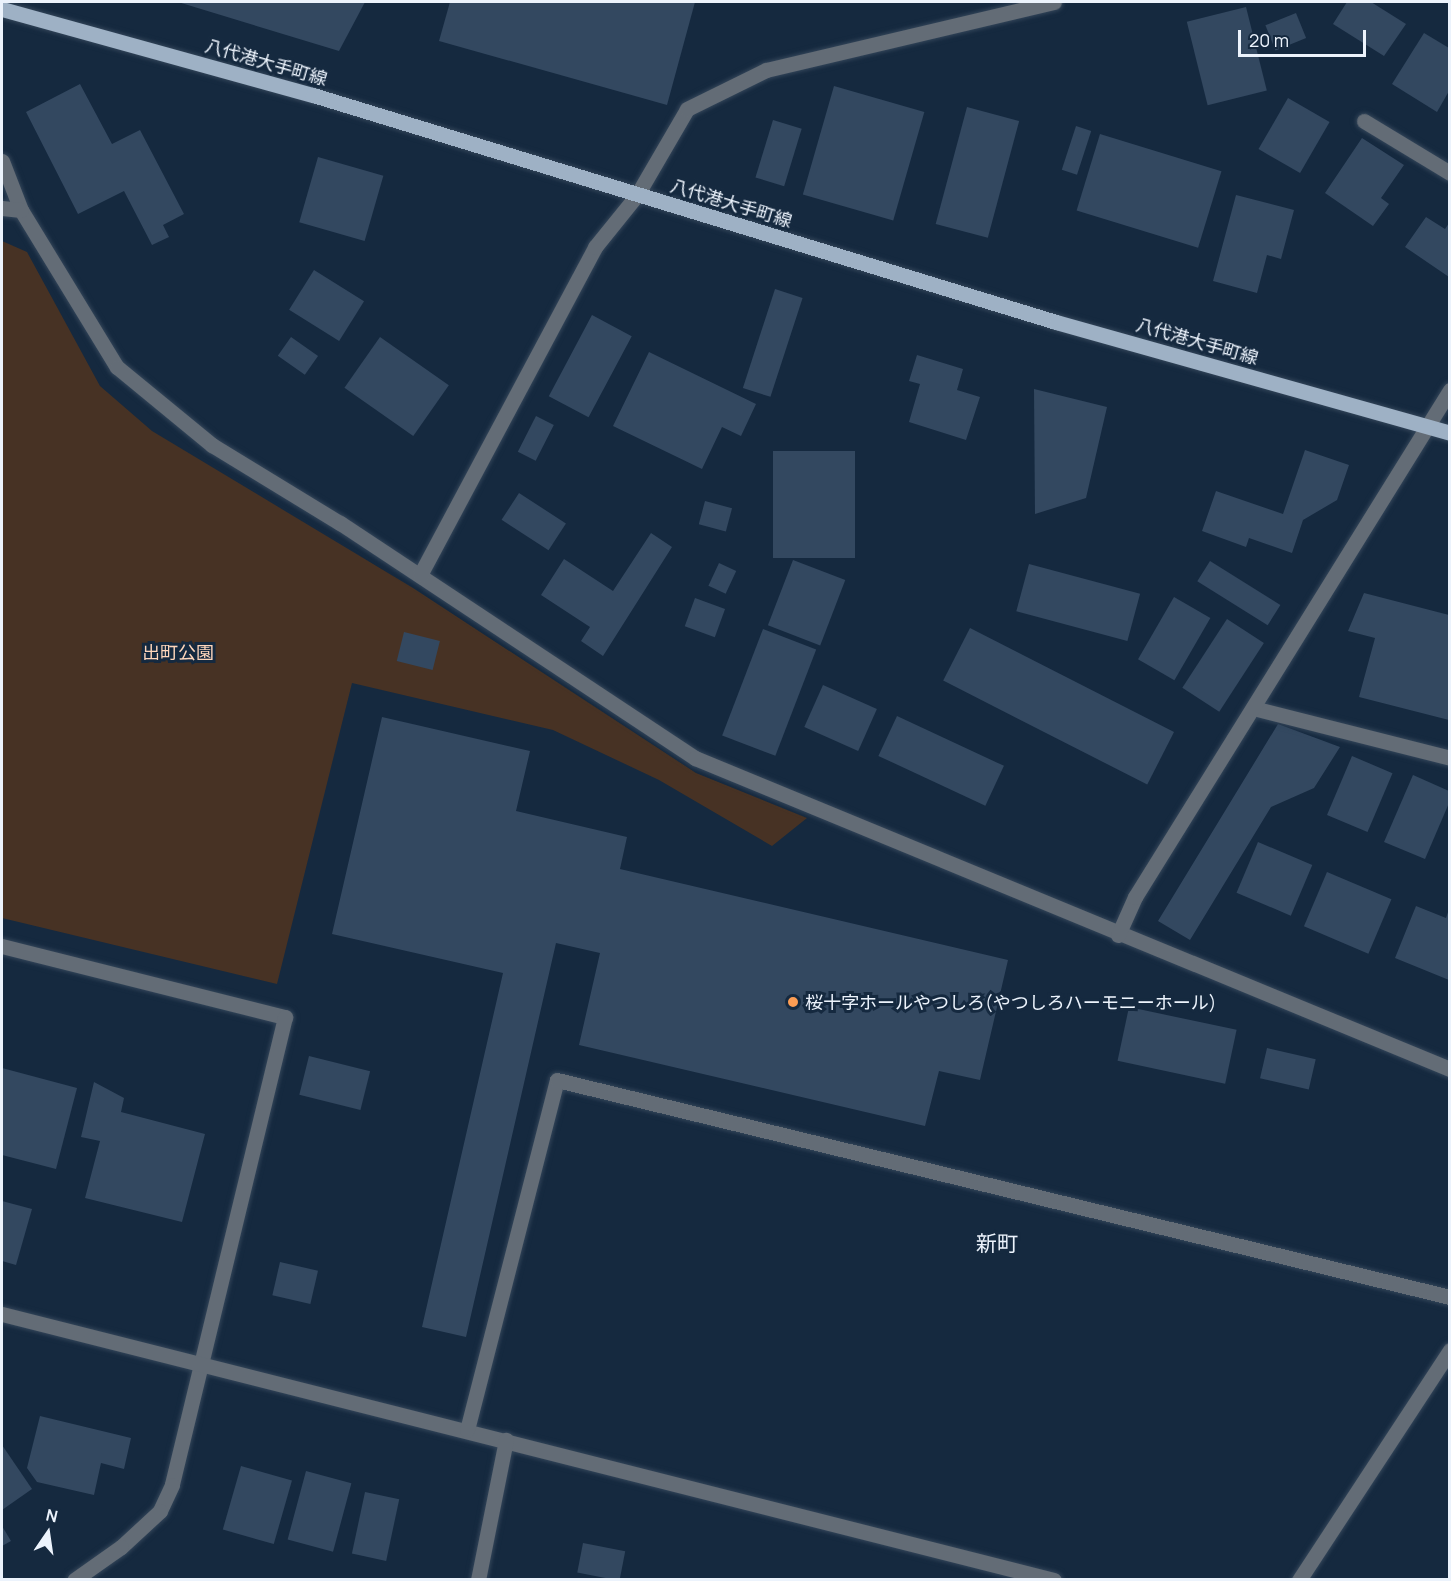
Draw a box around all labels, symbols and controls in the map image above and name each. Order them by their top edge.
scale bar [1241,18,1368,56]
text: 20 m [1249,28,1289,52]
street label: 八代港大手町線 [202,34,330,90]
street label: 八代港大手町線 [668,174,794,232]
street label: 八代港大手町線 [1133,313,1261,369]
park label: 出町公園 [142,641,214,663]
place label: 桜十字ホールやつしろ(やつしろハーモニーホール) [805,991,1216,1013]
marker: 桜十字ホールやつしろ(やつしろハーモニーホール) [786,995,800,1009]
district label: 新町 [976,1230,1018,1256]
north arrow [18,1503,78,1563]
text: N [44,1503,60,1527]

